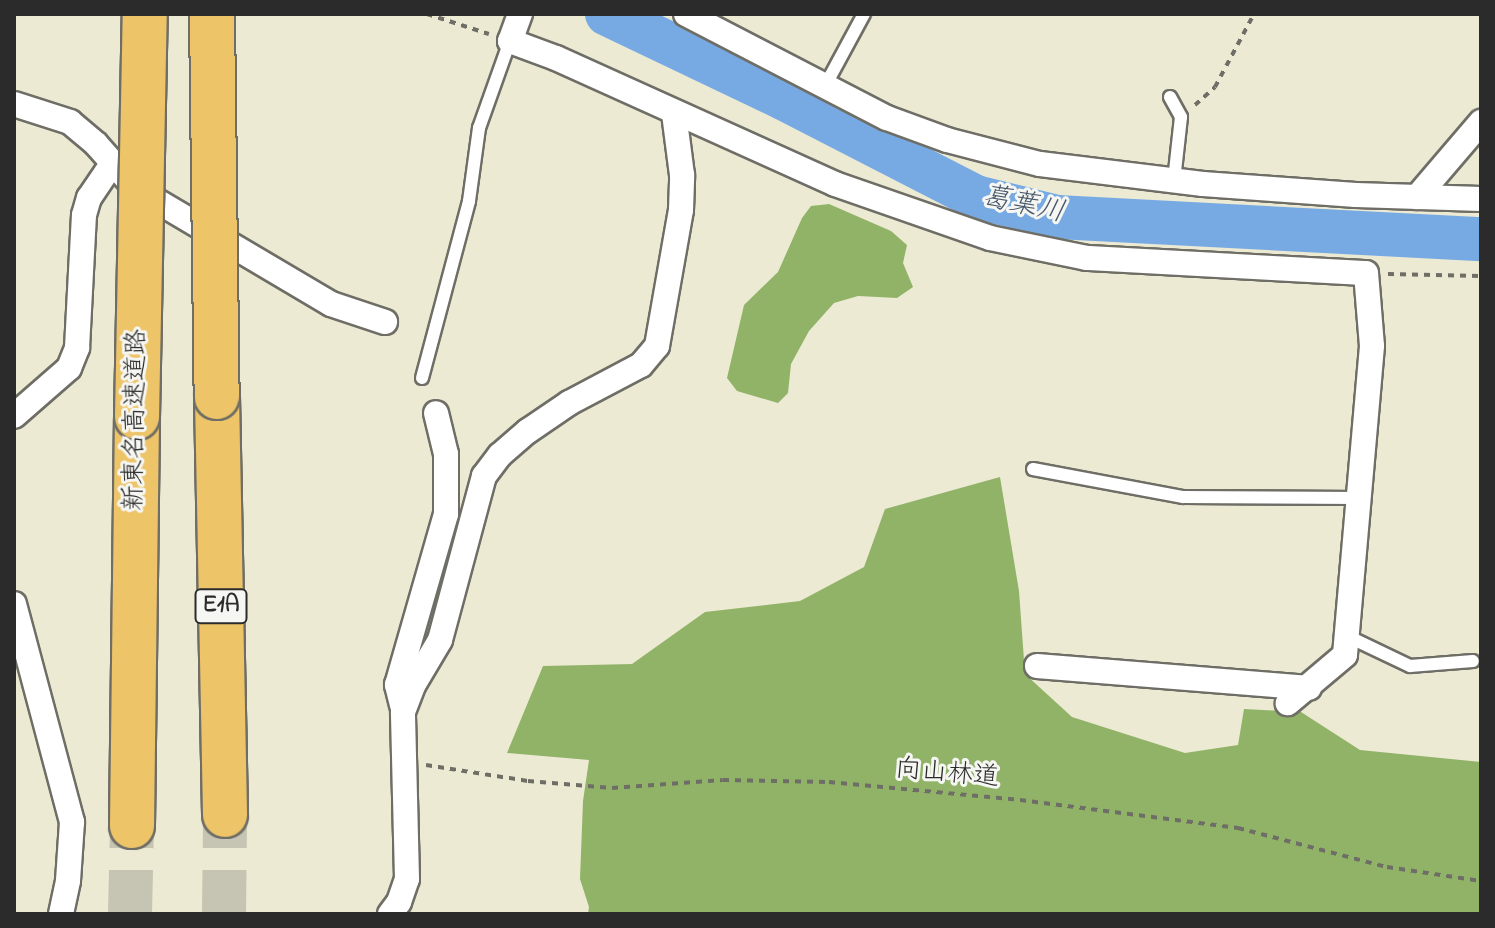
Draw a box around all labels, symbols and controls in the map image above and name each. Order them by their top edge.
water label: 葛葉川 [978,181,1068,231]
street label: 新東名高速道路 [120,329,154,511]
road number: E1A [193,586,249,626]
street label: 向山林道 [894,755,1000,795]

